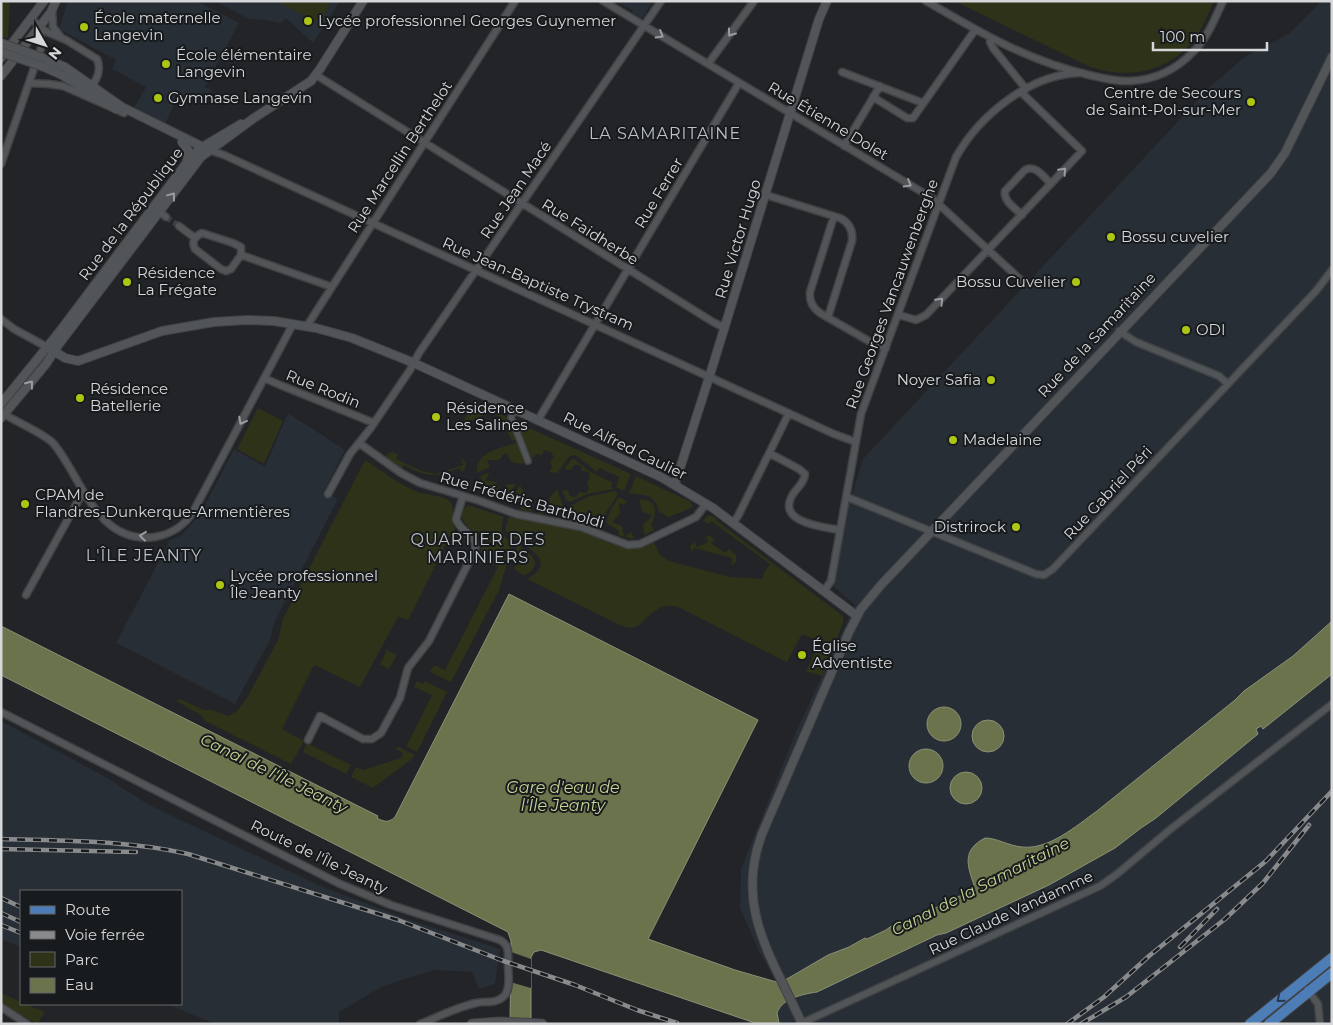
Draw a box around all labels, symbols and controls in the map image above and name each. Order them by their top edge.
place label: École maternelle Langevin [94,8,221,44]
place label: Lycée professionnel Georges Guynemer [318,11,616,30]
marker: Lycée professionnel Georges Guynemer [302,15,314,27]
north arrow [20,20,70,70]
scale bar [1153,20,1267,52]
marker: École maternelle Langevin [78,21,90,33]
one-way arrow [728,27,737,37]
text: 100 m [1160,27,1205,46]
one-way arrow [655,29,664,39]
text: N [45,43,66,63]
place label: École élémentaire Langevin [176,45,312,81]
marker: École élémentaire Langevin [160,58,172,70]
street label: Rue Marcellin Berthelot [343,77,456,237]
street label: Rue Étienne Dolet [765,77,892,164]
place label: Centre de Secours de Saint-Pol-sur-Mer [1086,83,1241,119]
place label: Gymnase Langevin [168,88,312,107]
marker: Gymnase Langevin [152,92,164,104]
marker: Centre de Secours de Saint-Pol-sur-Mer [1245,96,1257,108]
district label: LA SAMARITAINE [589,124,741,143]
street label: Rue Jean Macé [476,137,555,242]
street label: Rue de la République [74,143,187,284]
street label: Rue Ferrer [630,154,687,232]
one-way arrow [1057,167,1066,176]
street label: Rue Georges Vancauwenberghe [841,176,942,411]
street label: Rue Victor Hugo [710,177,765,301]
one-way arrow [902,177,911,187]
one-way arrow [166,193,174,202]
street label: Rue Faidherbe [538,194,642,269]
place label: Bossu cuvelier [1121,227,1229,246]
marker: Bossu cuvelier [1105,231,1117,243]
street label: Rue Jean-Baptiste Trystram [440,233,637,334]
place label: Résidence La Frégate [137,263,217,299]
street label: Rue de la Samaritaine [1034,268,1160,401]
place label: Bossu Cuvelier [956,272,1066,291]
marker: Résidence La Frégate [121,276,133,288]
marker: Bossu Cuvelier [1070,276,1082,288]
one-way arrow [934,298,943,307]
place label: ODI [1196,320,1226,339]
marker: ODI [1180,324,1192,336]
street label: Rue Rodin [283,365,363,412]
place label: Noyer Safia [897,370,981,389]
marker: Noyer Safia [985,374,997,386]
place label: Résidence Batellerie [90,379,168,415]
one-way arrow [25,381,33,390]
marker: Résidence Batellerie [74,392,86,404]
place label: Résidence Les Salines [446,398,528,434]
street label: Rue Alfred Caulier [560,407,690,484]
marker: Résidence Les Salines [430,411,442,423]
one-way arrow [238,415,248,424]
place label: Madelaine [963,430,1042,449]
marker: Madelaine [947,434,959,446]
street label: Rue Gabriel Péri [1059,442,1156,543]
street label: Rue Frédéric Bartholdi [438,467,606,532]
place label: CPAM de Flandres-Dunkerque-Armentières [35,485,290,521]
marker: CPAM de Flandres-Dunkerque-Armentières [19,498,31,510]
place label: Distrirock [934,517,1006,536]
marker: Distrirock [1010,521,1022,533]
district label: QUARTIER DES MARINIERS [411,530,545,567]
one-way arrow [138,531,146,542]
district label: L'ÎLE JEANTY [86,546,202,565]
place label: Lycée professionnel Île Jeanty [229,566,378,602]
marker: Lycée professionnel Île Jeanty [214,579,226,591]
place label: Église Adventiste [812,636,892,672]
marker: Église Adventiste [796,649,808,661]
water label: Canal de l'Île Jeanty [197,730,352,818]
water label: Gare d'eau de l'Île Jeanty [506,778,620,815]
street label: Route de l'Île Jeanty [248,815,392,898]
water label: Canal de la Samaritaine [888,833,1072,940]
street label: Rue Claude Vandamme [926,866,1096,959]
legend [20,890,182,1005]
text: Route [65,900,110,919]
text: Voie ferrée [65,925,145,944]
text: Parc [65,950,99,969]
text: Eau [65,975,94,994]
one-way arrow [1277,994,1286,1002]

